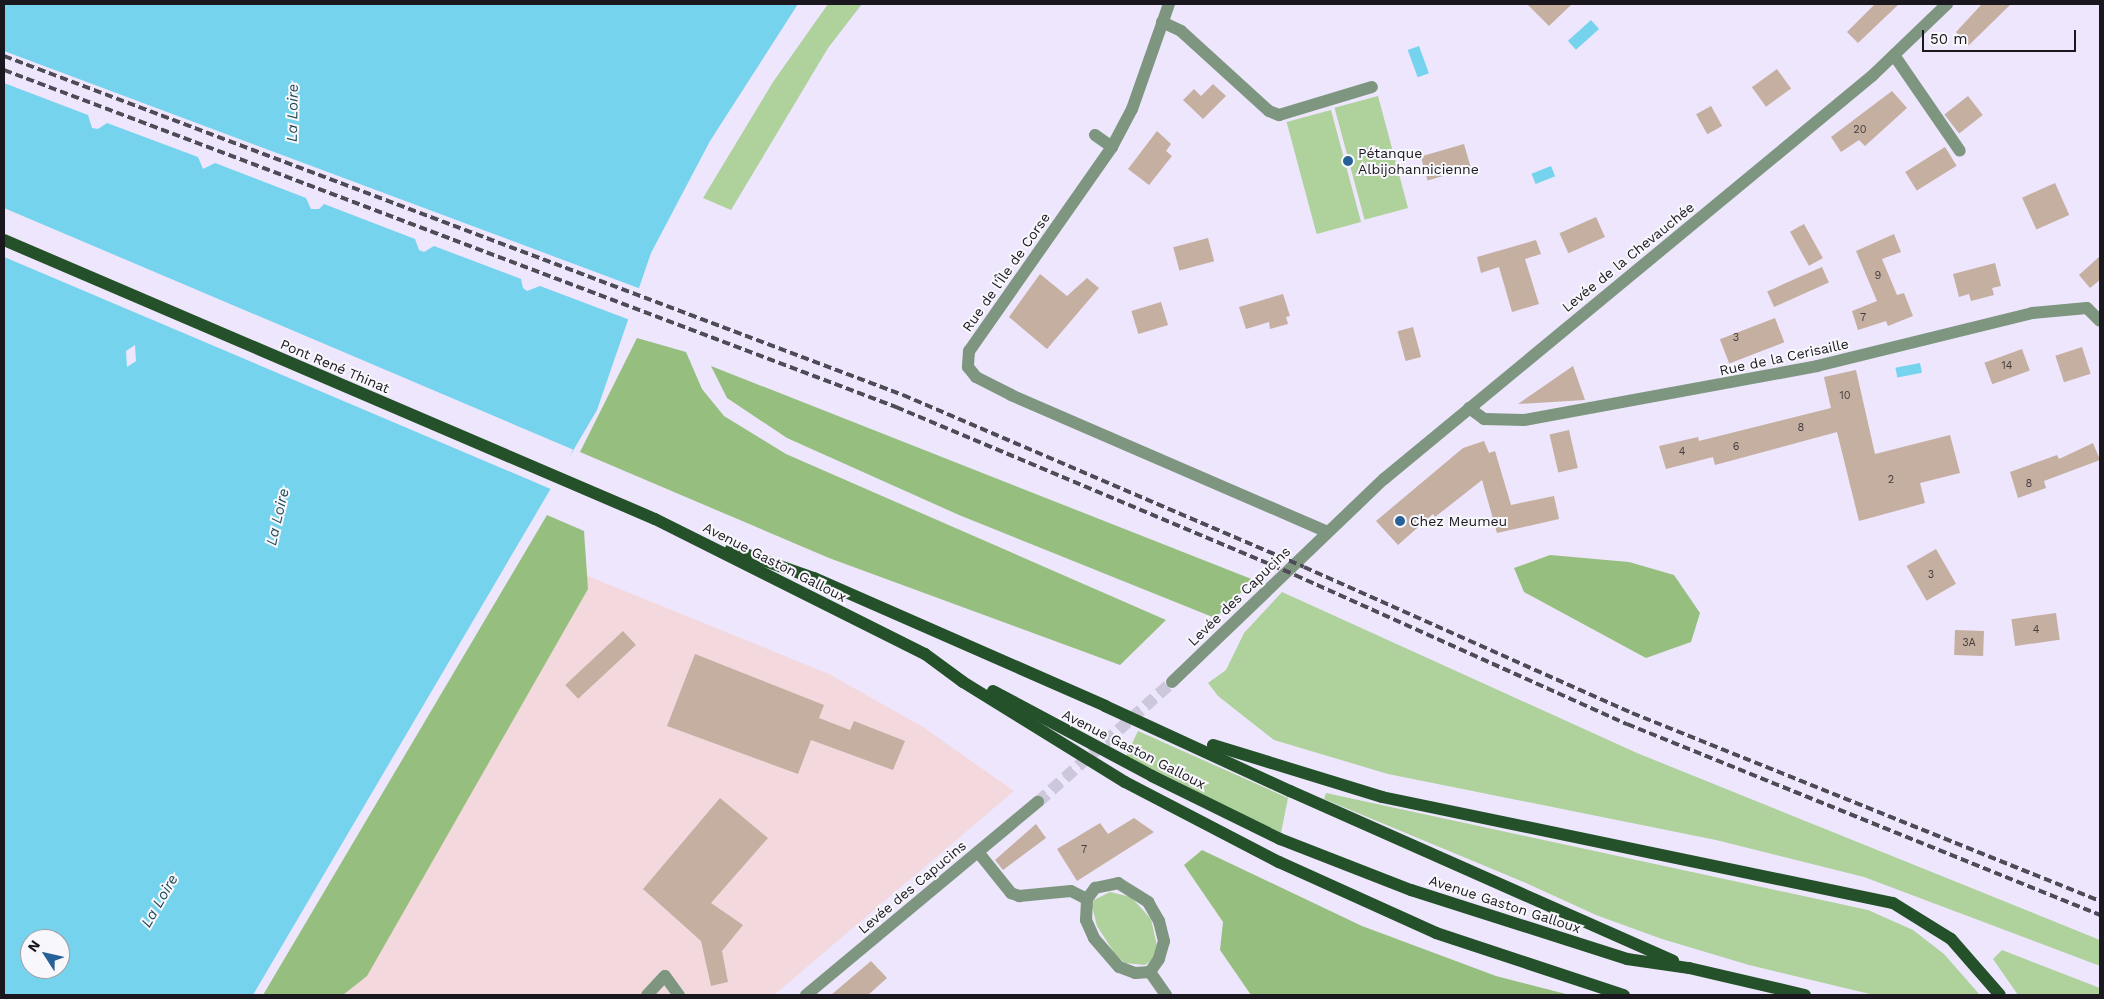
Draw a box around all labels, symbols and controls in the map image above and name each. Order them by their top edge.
scale bar [1924,20,2078,52]
text: 50 m [1930,30,1967,48]
water label: La Loire [283,84,303,142]
house number: 20 [1853,123,1867,137]
place label: Pétanque Albijohannicienne [1358,145,1479,178]
marker: Pétanque Albijohannicienne [1342,155,1354,167]
street label: Levée de la Chevauchée [1558,198,1698,316]
street label: Rue de l'Île de Corse [959,209,1053,335]
house number: 9 [1875,269,1881,283]
house number: 7 [1860,311,1866,325]
house number: 3 [1733,331,1739,345]
street label: Pont René Thinat [278,335,392,397]
street label: Rue de la Cerisaille [1718,335,1850,379]
house number: 14 [2001,359,2013,373]
house number: 10 [1839,389,1851,403]
house number: 8 [1798,421,1804,435]
house number: 6 [1733,440,1739,454]
house number: 4 [1679,445,1685,459]
house number: 2 [1888,473,1894,487]
house number: 8 [2026,477,2032,491]
water label: La Loire [263,487,293,547]
place label: Chez Meumeu [1410,513,1507,529]
marker: Chez Meumeu [1394,515,1406,527]
street label: Avenue Gaston Galloux [701,519,849,605]
street label: Levée des Capucins [1184,543,1294,649]
house number: 3 [1928,568,1934,582]
house number: 4 [2033,623,2039,637]
house number: 3A [1962,636,1976,650]
street label: Avenue Gaston Galloux [1060,706,1208,792]
street label: Levée des Capucins [855,837,969,937]
house number: 7 [1081,843,1087,857]
water label: La Loire [138,871,182,931]
street label: Avenue Gaston Galloux [1427,872,1583,936]
north arrow [20,929,70,979]
text: N [24,937,43,955]

